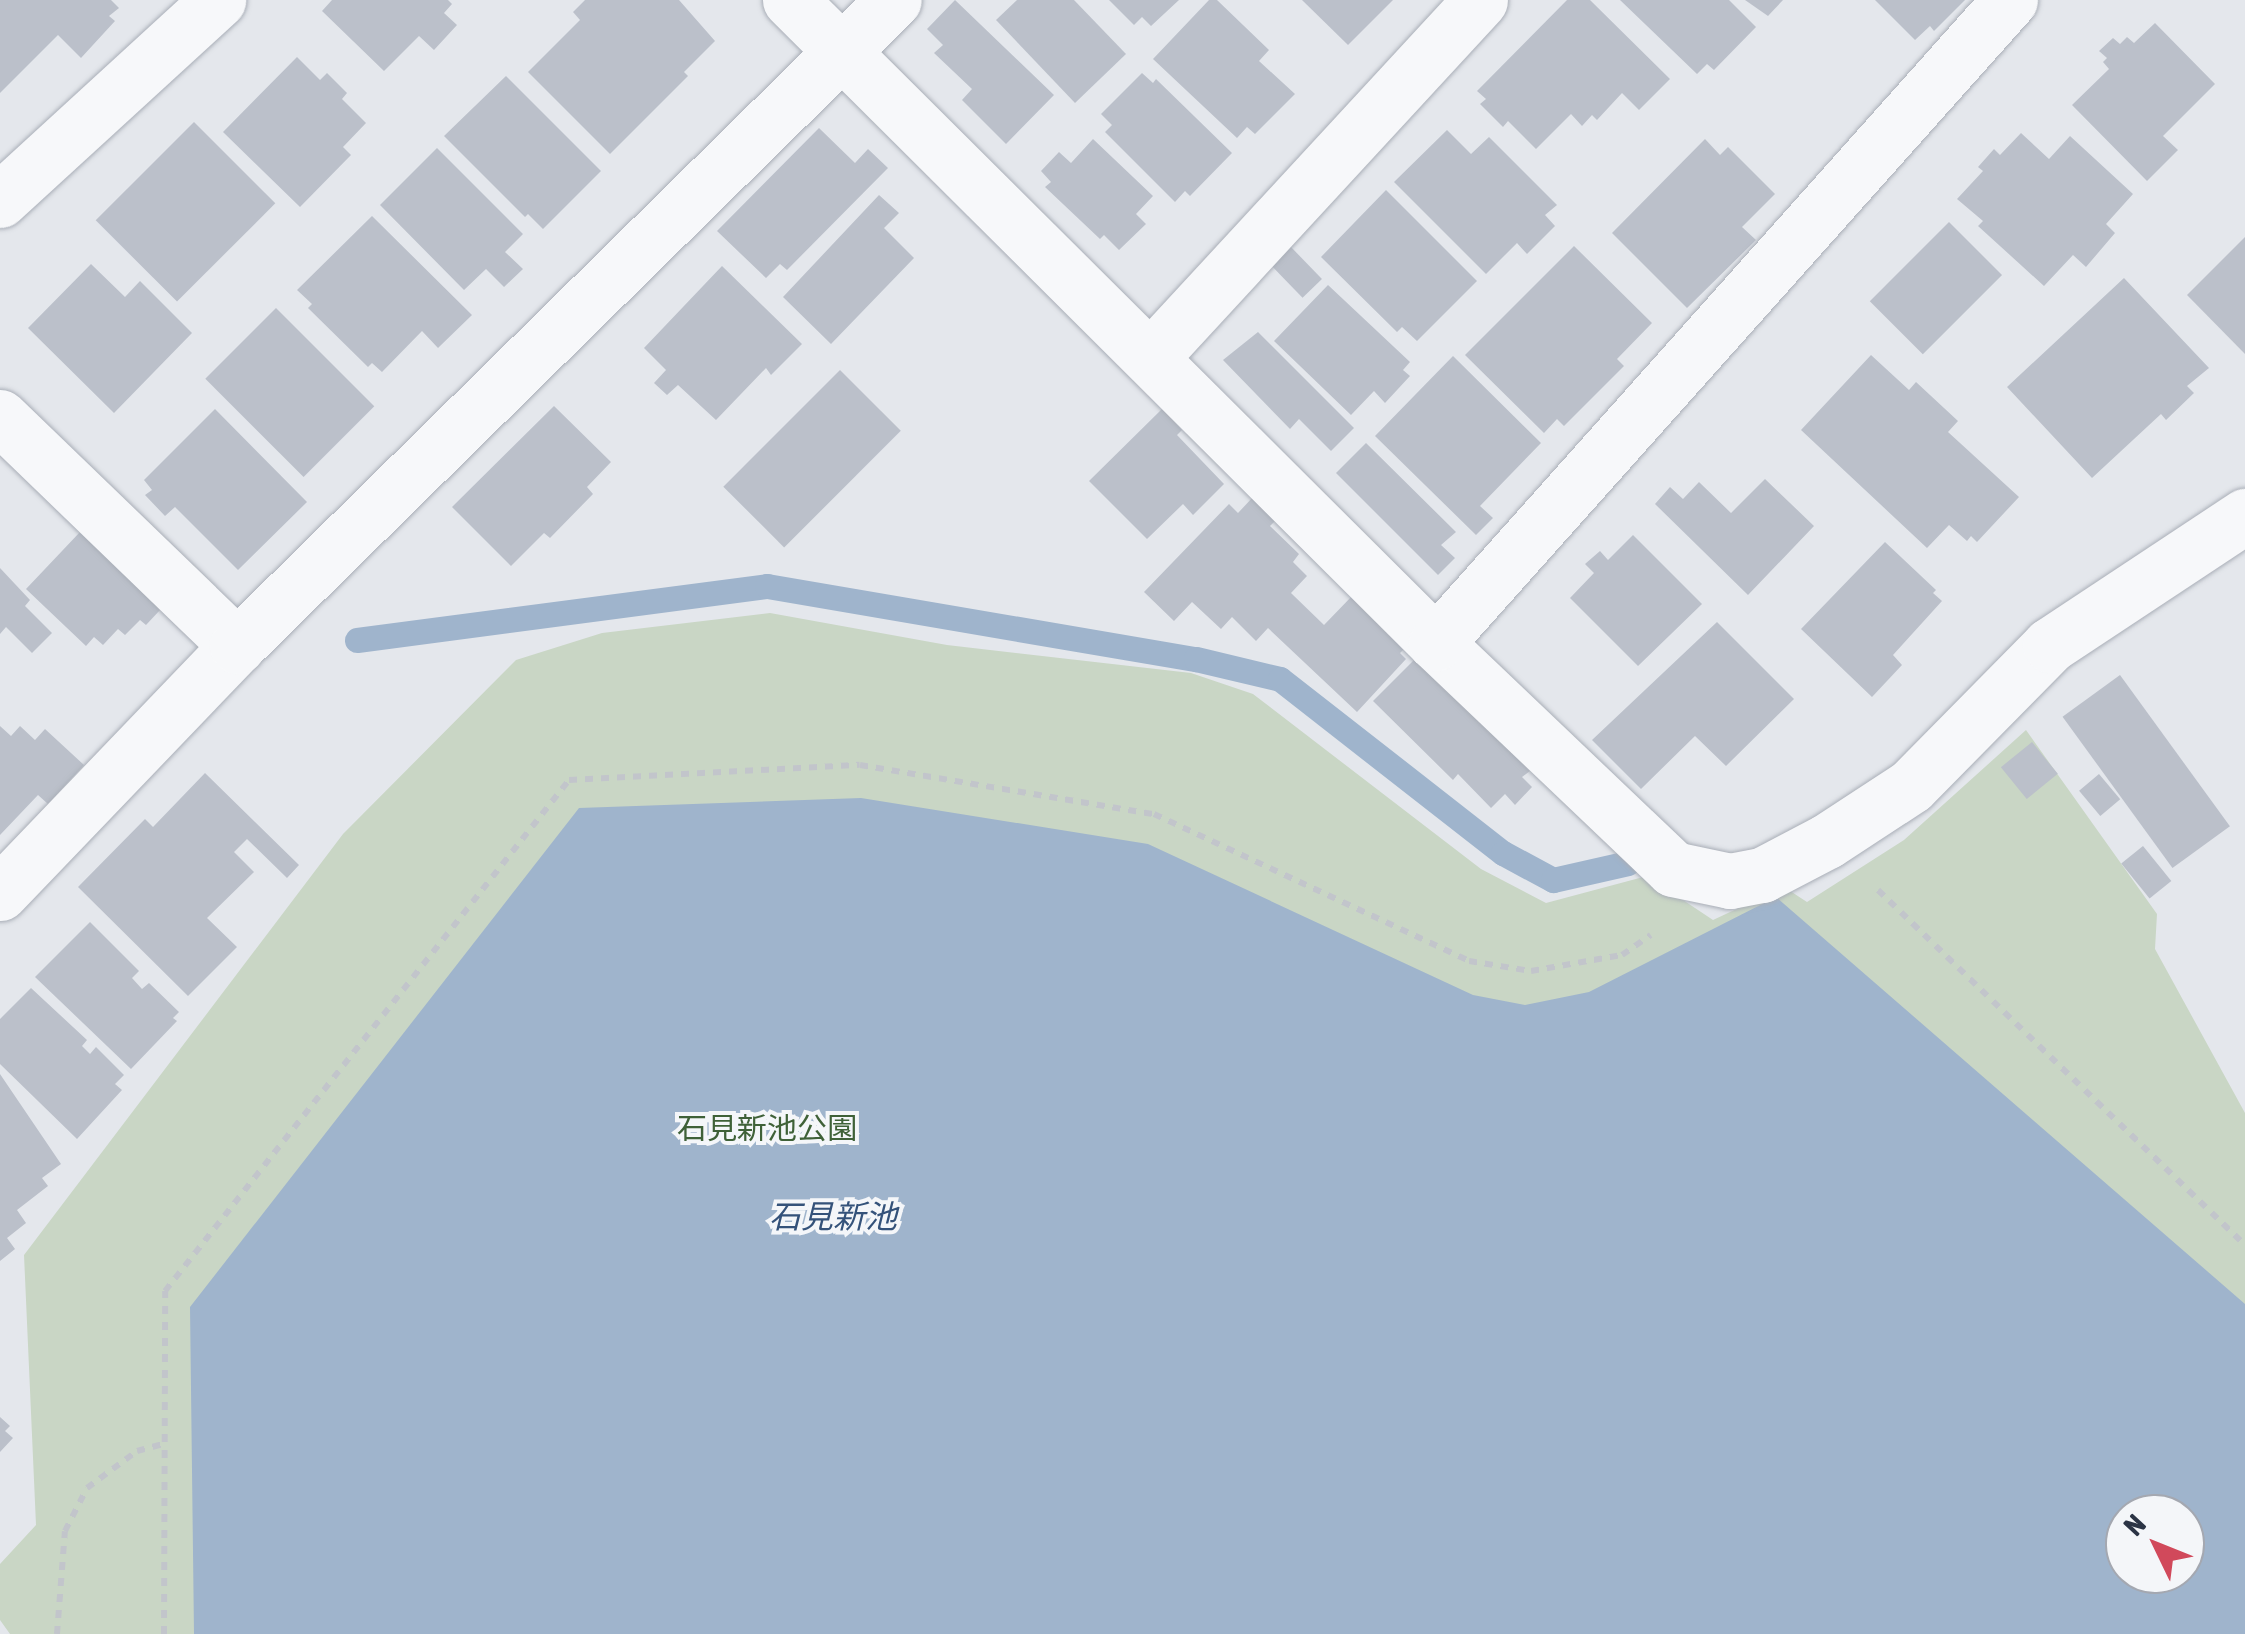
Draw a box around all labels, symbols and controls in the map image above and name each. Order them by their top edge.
park label: 石見新池公園 [677,1110,857,1146]
water label: 石見新池 [769,1198,897,1236]
north arrow [2105,1494,2205,1594]
text: N [2117,1508,2152,1542]

